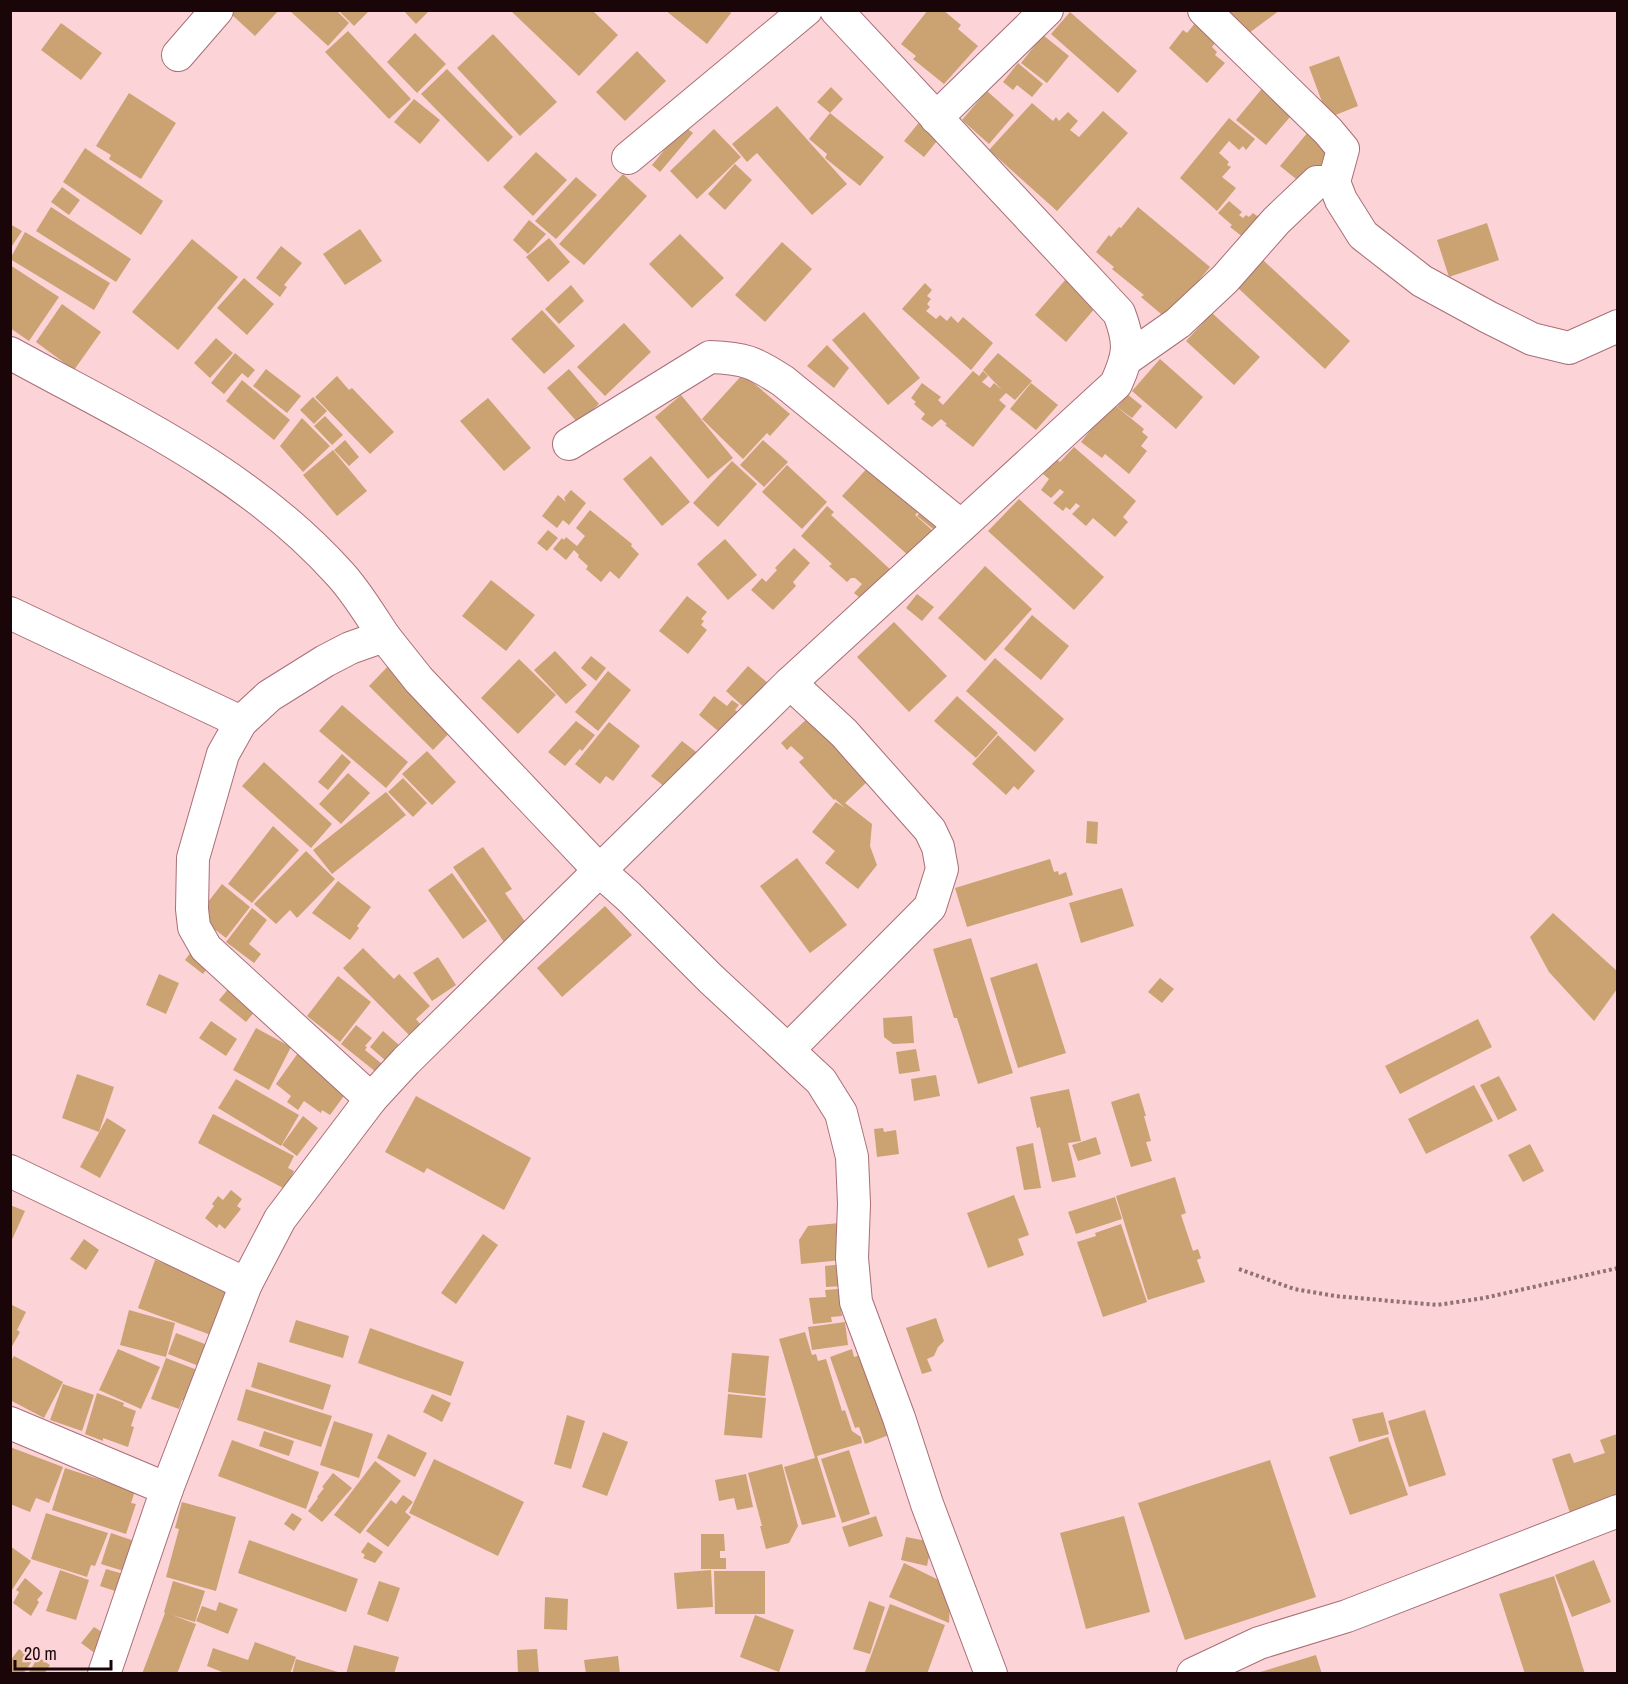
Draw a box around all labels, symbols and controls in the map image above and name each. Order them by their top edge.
scale bar [15,1633,111,1671]
text: 20 m [24,1641,57,1666]

